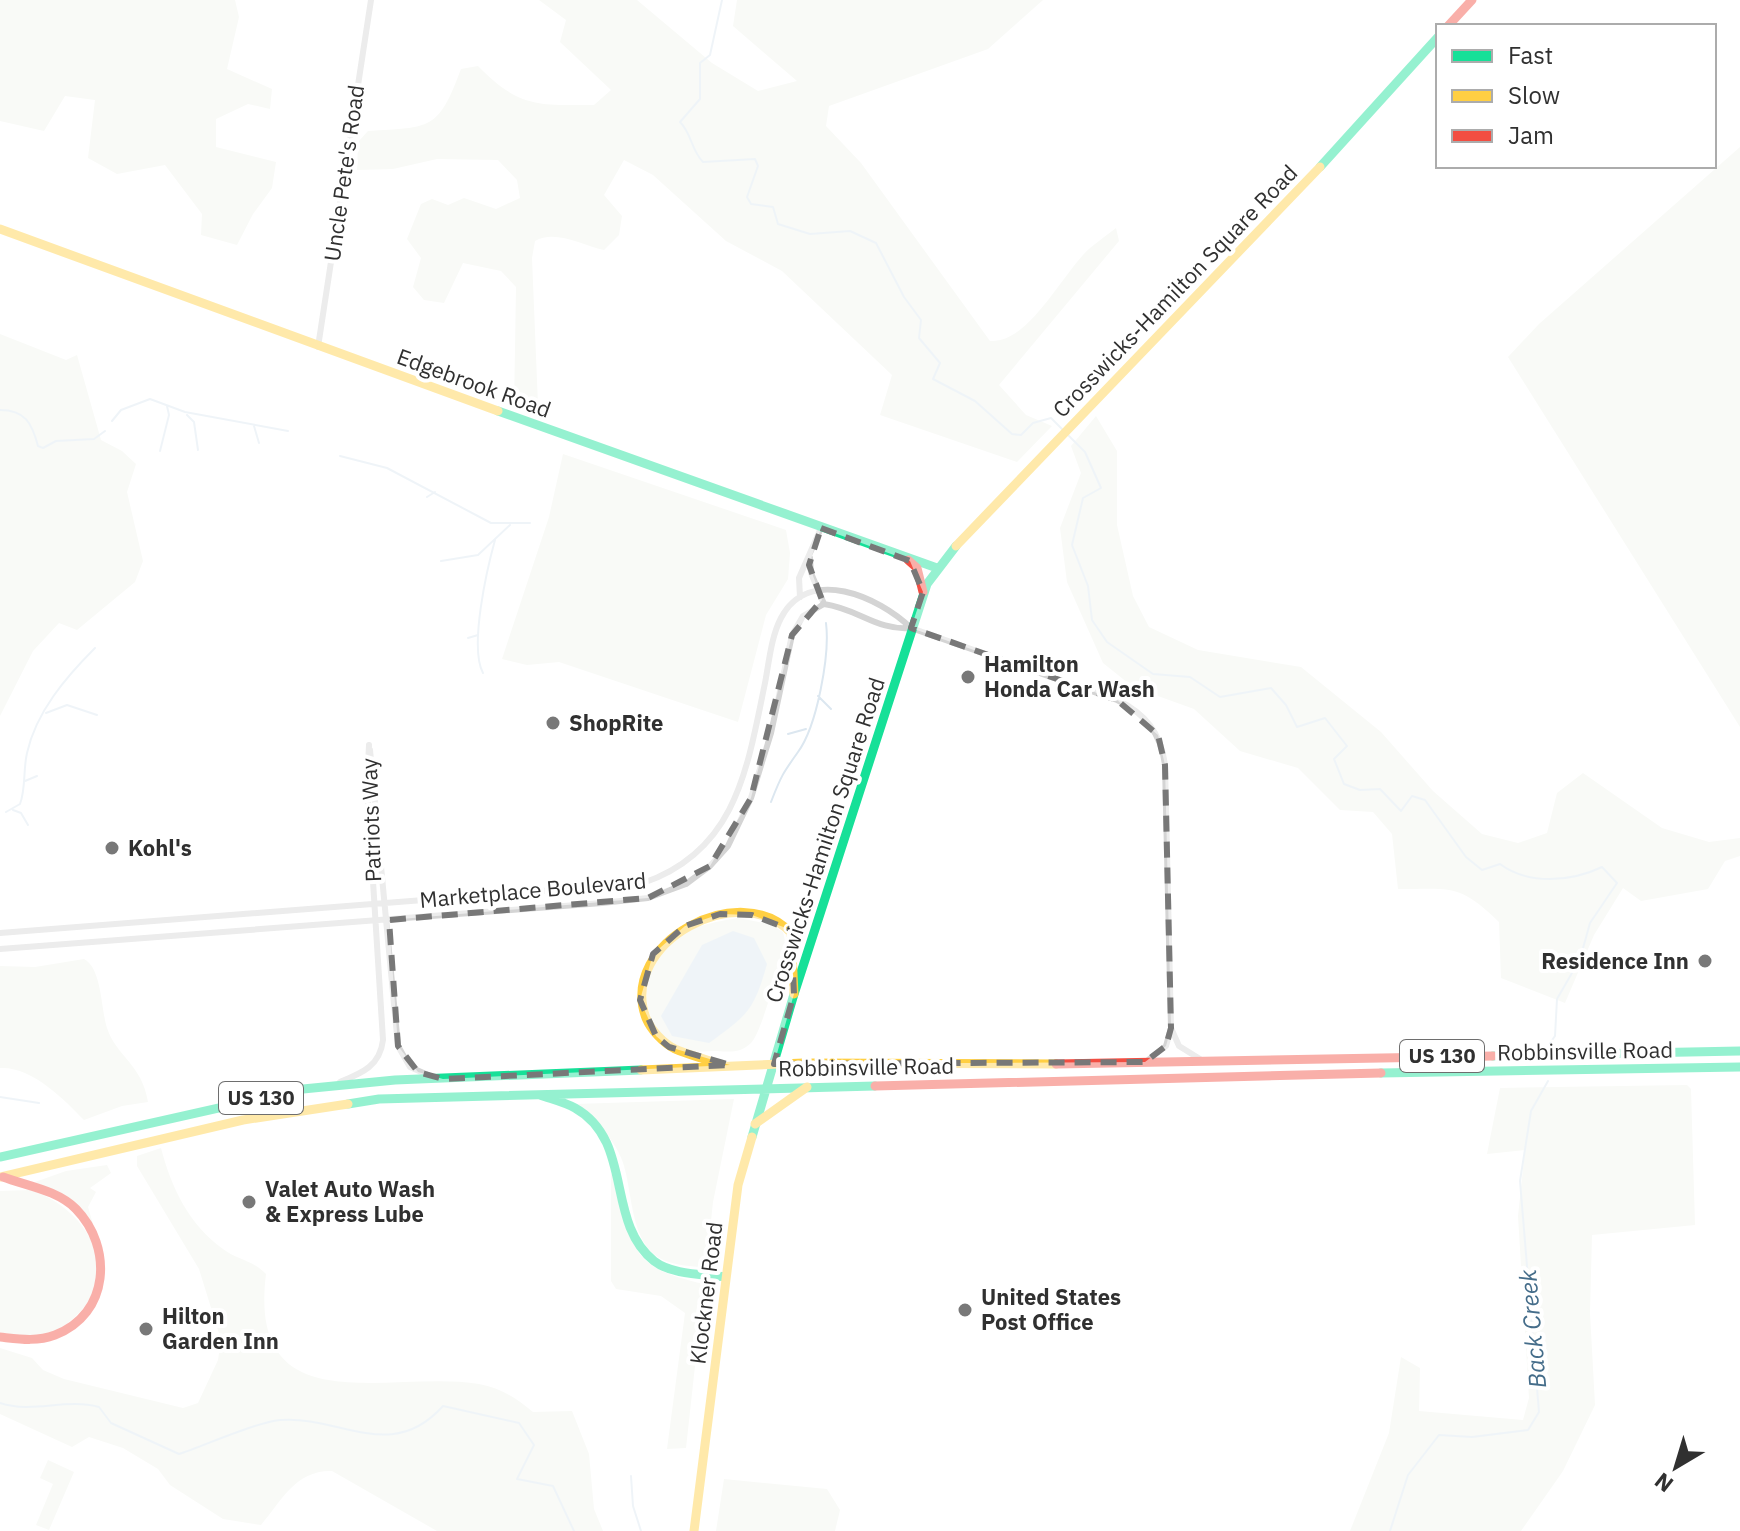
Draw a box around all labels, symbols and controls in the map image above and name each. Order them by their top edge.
legend [1436,24,1716,168]
text: Fast [1508,39,1553,71]
text: Slow [1508,79,1560,111]
street label: Uncle Pete's Road [317,83,370,263]
text: Jam [1508,119,1554,151]
street label: Crosswicks-Hamilton Square Road [1046,158,1303,423]
street label: Edgebrook Road [393,341,555,424]
place label: Hamilton Honda Car Wash [984,649,1155,703]
marker: Hamilton Honda Car Wash [959,668,977,686]
street label: Crosswicks-Hamilton Square Road [758,674,891,1006]
place label: ShopRite [569,708,663,737]
marker: ShopRite [544,714,562,732]
street label: Patriots Way [354,757,387,883]
place label: Kohl's [128,833,192,862]
marker: Kohl's [103,839,121,857]
street label: Marketplace Boulevard [418,865,648,914]
place label: Residence Inn [1541,946,1689,975]
marker: Residence Inn [1696,952,1714,970]
street label: Robbinsville Road [1497,1034,1673,1067]
road number: US 130 [1400,1040,1484,1072]
street label: Robbinsville Road [778,1050,954,1083]
road number: US 130 [219,1082,303,1114]
place label: Valet Auto Wash & Express Lube [265,1174,435,1228]
marker: Valet Auto Wash & Express Lube [240,1193,258,1211]
street label: Klockner Road [682,1220,729,1366]
water label: Back Creek [1511,1268,1553,1390]
place label: United States Post Office [981,1282,1121,1336]
place label: Hilton Garden Inn [162,1301,279,1355]
marker: United States Post Office [956,1301,974,1319]
marker: Hilton Garden Inn [137,1320,155,1338]
north arrow [1636,1427,1716,1507]
text: N [1648,1467,1679,1499]

